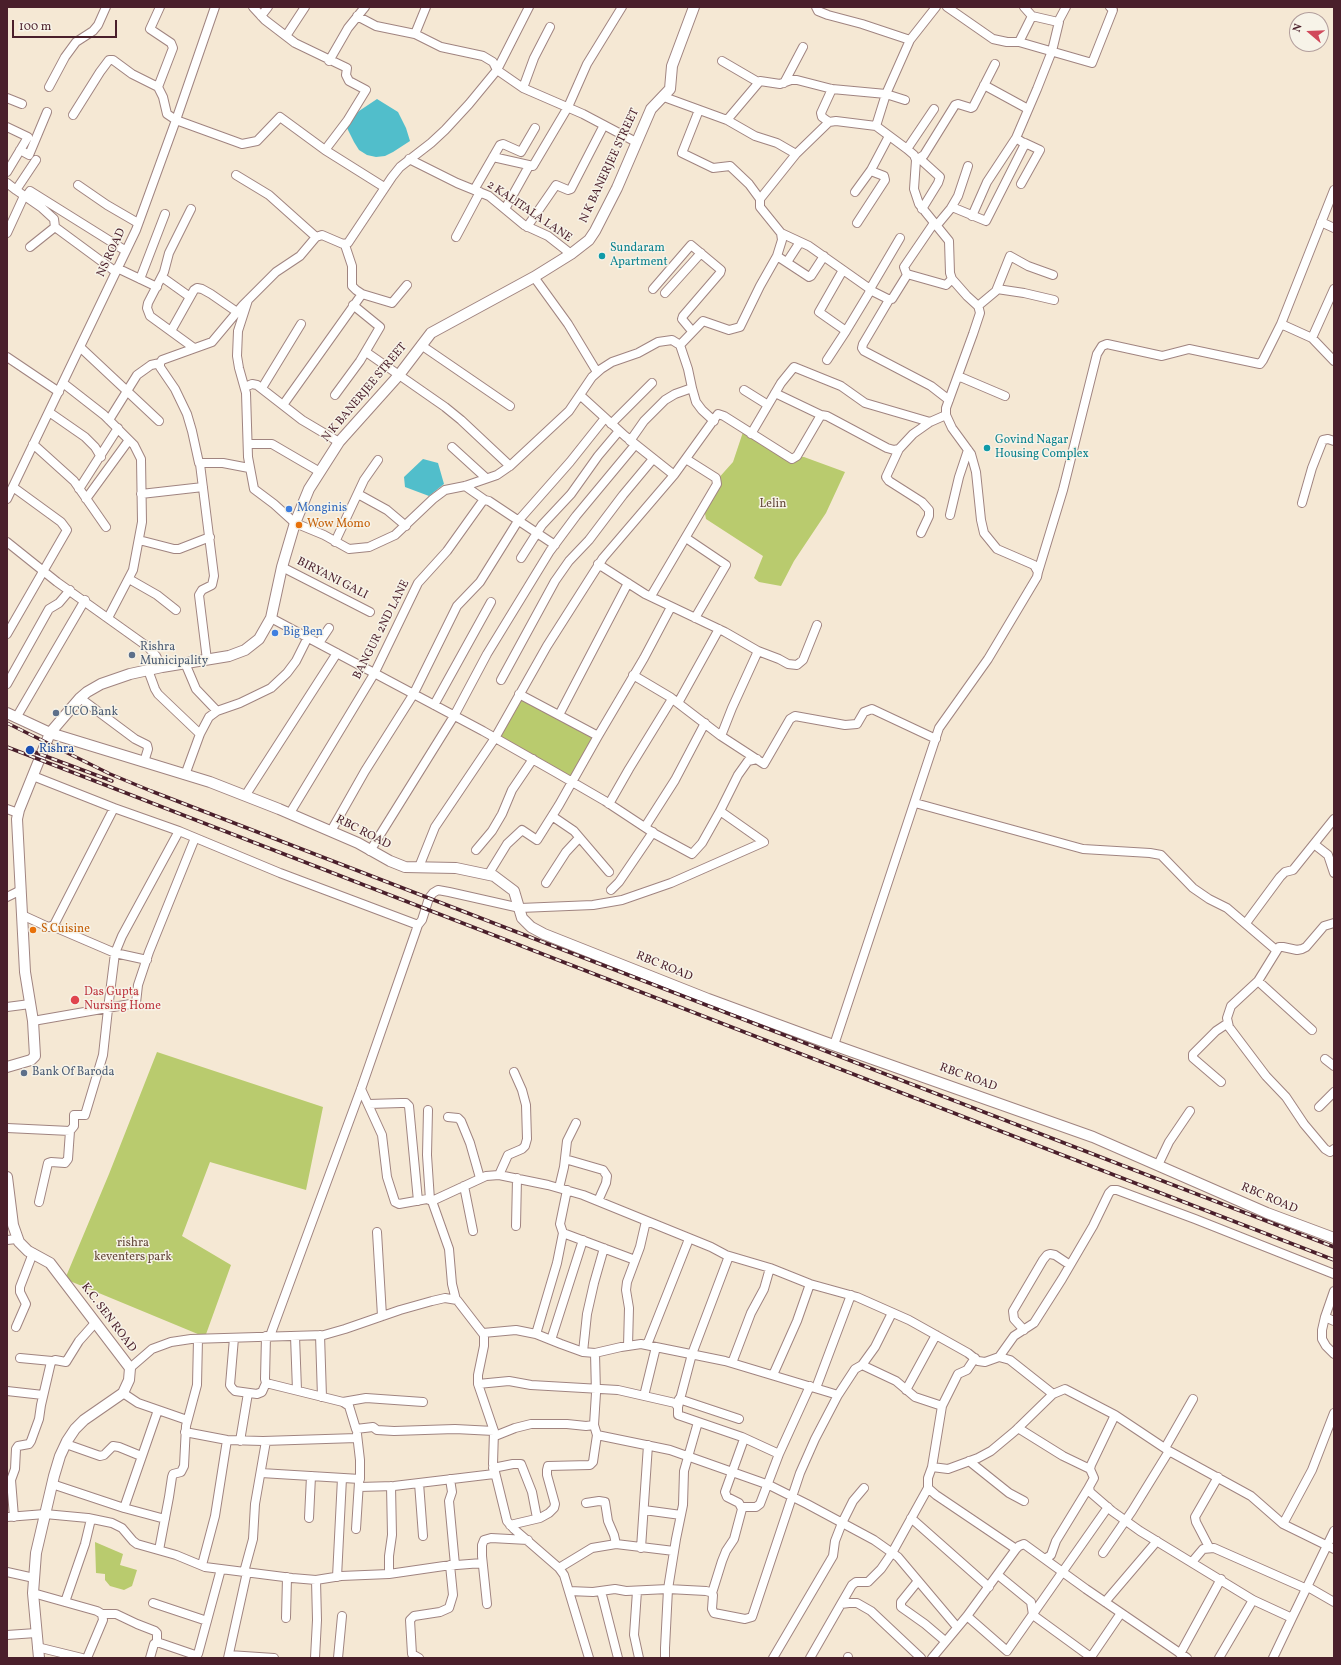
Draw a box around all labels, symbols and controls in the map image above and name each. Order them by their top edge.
scale bar [14,12,119,38]
north arrow [1289,12,1329,52]
text: 100 m [19,19,51,35]
text: N [1290,22,1307,34]
street label: N K BANERJEE STREET [577,106,643,226]
street label: 2 KALITALA LANE [484,178,574,246]
street label: NS ROAD [95,226,129,280]
place label: Sundaram Apartment [610,242,668,270]
marker: Sundaram Apartment [597,251,607,261]
street label: N K BANERJEE STREET [319,341,411,445]
place label: Govind Nagar Housing Complex [995,434,1089,462]
marker: Govind Nagar Housing Complex [982,443,992,453]
park label: Lelin [760,498,786,512]
place label: Monginis [297,502,347,516]
marker: Monginis [284,504,294,514]
place label: Wow Momo [307,518,370,532]
marker: Wow Momo [294,520,304,530]
street label: BIRYANI GALI [294,555,370,603]
street label: BANGUR 2ND LANE [351,578,413,682]
place label: Big Ben [283,626,323,640]
marker: Big Ben [270,628,280,638]
place label: Rishra Municipality [140,641,208,669]
marker: Rishra Municipality [127,650,137,660]
place label: UCO Bank [64,706,118,720]
marker: UCO Bank [51,708,61,718]
place label: Rishra [39,743,74,757]
marker: Rishra [24,744,36,756]
street label: RBC ROAD [333,813,393,853]
place label: S Cuisine [41,923,90,937]
marker: S Cuisine [28,925,38,935]
street label: RBC ROAD [634,949,694,985]
place label: Das Gupta Nursing Home [84,986,161,1014]
marker: Das Gupta Nursing Home [69,994,81,1006]
street label: RBC ROAD [937,1061,999,1095]
place label: Bank Of Baroda [32,1066,114,1080]
marker: Bank Of Baroda [19,1068,29,1078]
street label: RBC ROAD [1239,1181,1299,1217]
park label: rishra keventers park [94,1237,172,1265]
street label: K.C. SEN ROAD [77,1281,139,1355]

